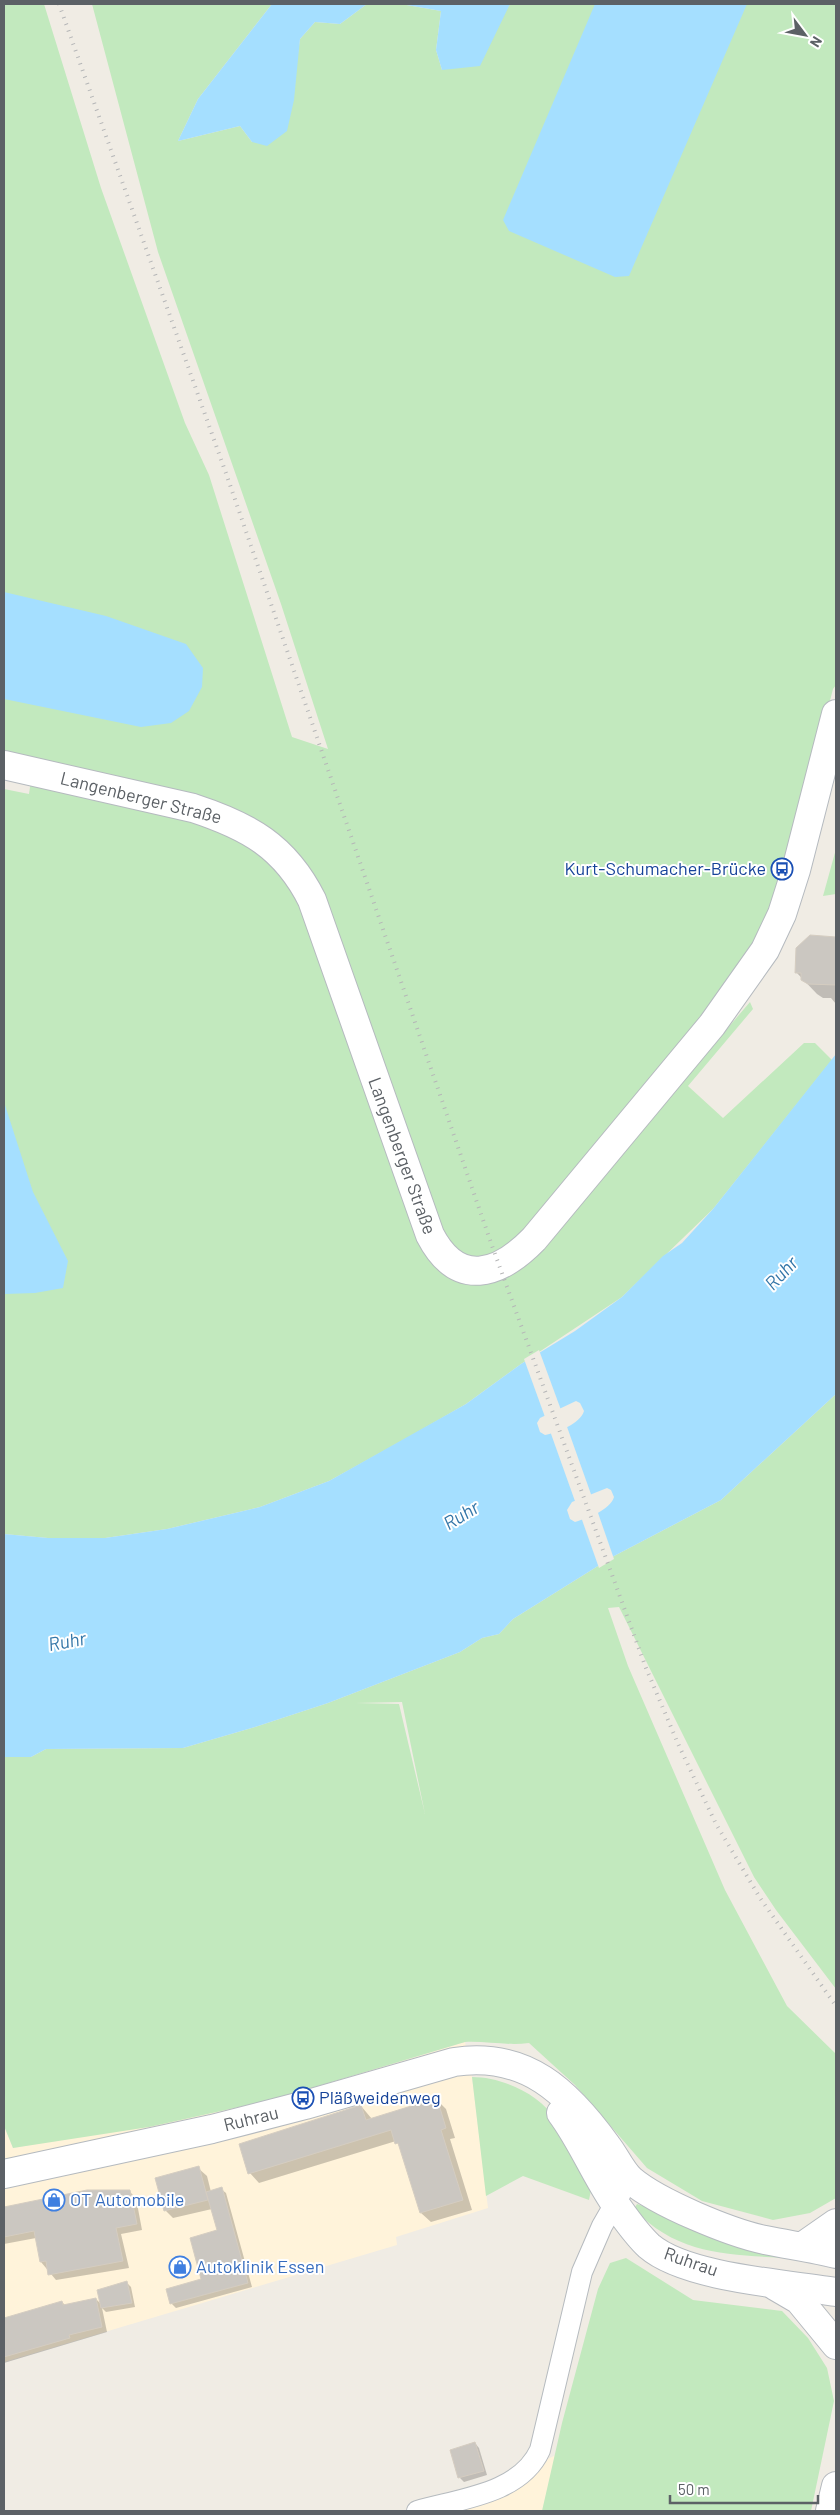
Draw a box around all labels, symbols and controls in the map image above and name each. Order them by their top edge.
north arrow [780,10,830,60]
text: N [807,34,826,51]
street label: Langenberger Straße [58,766,224,828]
place label: Kurt-Schumacher-Brücke [565,857,766,879]
bus stop icon: Kurt-Schumacher-Brücke [770,857,794,881]
street label: Langenberger Straße [364,1074,442,1237]
water label: Ruhr [759,1250,803,1294]
water label: Ruhr [439,1494,484,1534]
water label: Ruhr [46,1626,89,1655]
bus stop icon: Pläßweidenweg [291,2086,315,2110]
place label: Pläßweidenweg [319,2086,441,2108]
street label: Ruhrau [221,2101,280,2135]
shop icon: OT Automobile [42,2188,66,2212]
place label: OT Automobile [70,2188,184,2210]
street label: Ruhrau [661,2242,721,2281]
shop icon: Autoklinik Essen [168,2255,192,2279]
place label: Autoklinik Essen [196,2255,325,2277]
scale bar [670,2472,818,2504]
text: 50 m [678,2480,710,2498]

